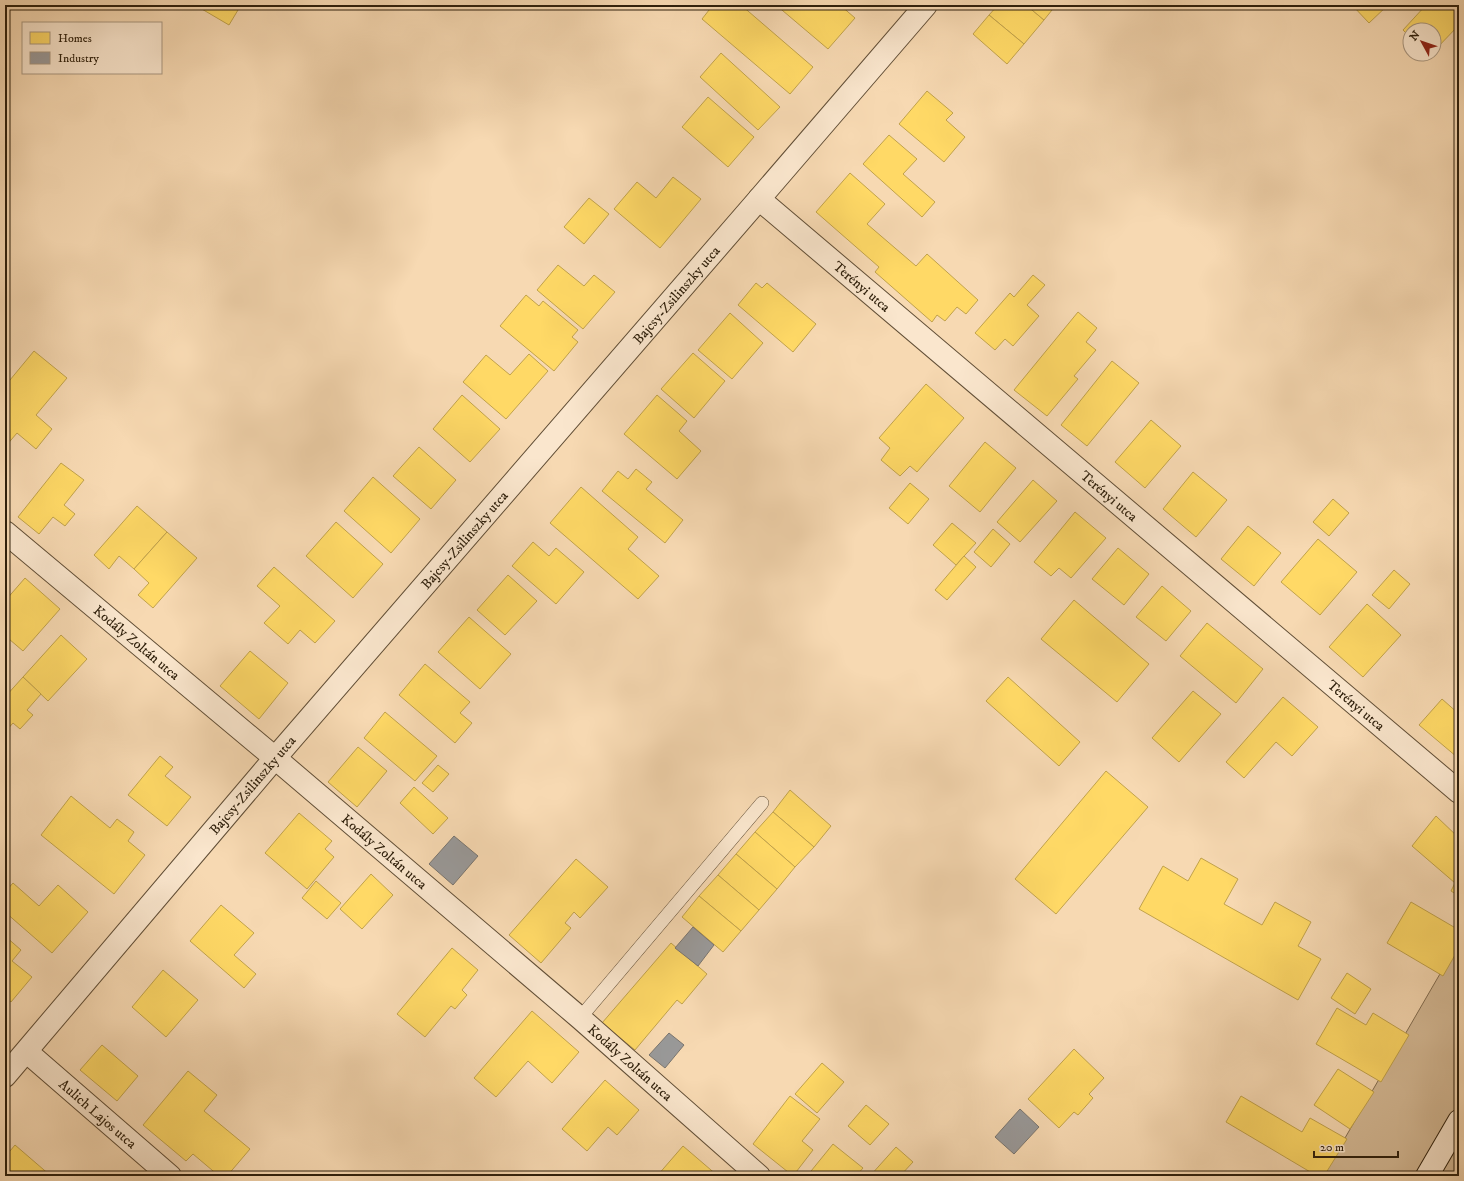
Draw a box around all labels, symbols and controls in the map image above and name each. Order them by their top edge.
legend [22,22,162,74]
north arrow [1402,22,1442,62]
text: N [1407,28,1423,44]
text: Homes [58,31,92,46]
text: Industry [58,51,99,66]
street label: Bajcsy-Zsilinszky utca [629,242,724,348]
street label: Terényi utca [829,258,894,316]
street label: Terényi utca [1076,467,1141,526]
street label: Bajcsy-Zsilinszky utca [417,487,512,593]
street label: Kodály Zoltán utca [89,602,183,684]
street label: Terényi utca [1323,676,1388,735]
street label: Bajcsy-Zsilinszky utca [206,732,300,839]
street label: Kodály Zoltán utca [337,811,430,894]
street label: Kodály Zoltán utca [584,1021,676,1105]
street label: Aulich Lajos utca [55,1076,140,1153]
scale bar [1314,1133,1398,1159]
text: 20 m [1320,1140,1344,1155]

